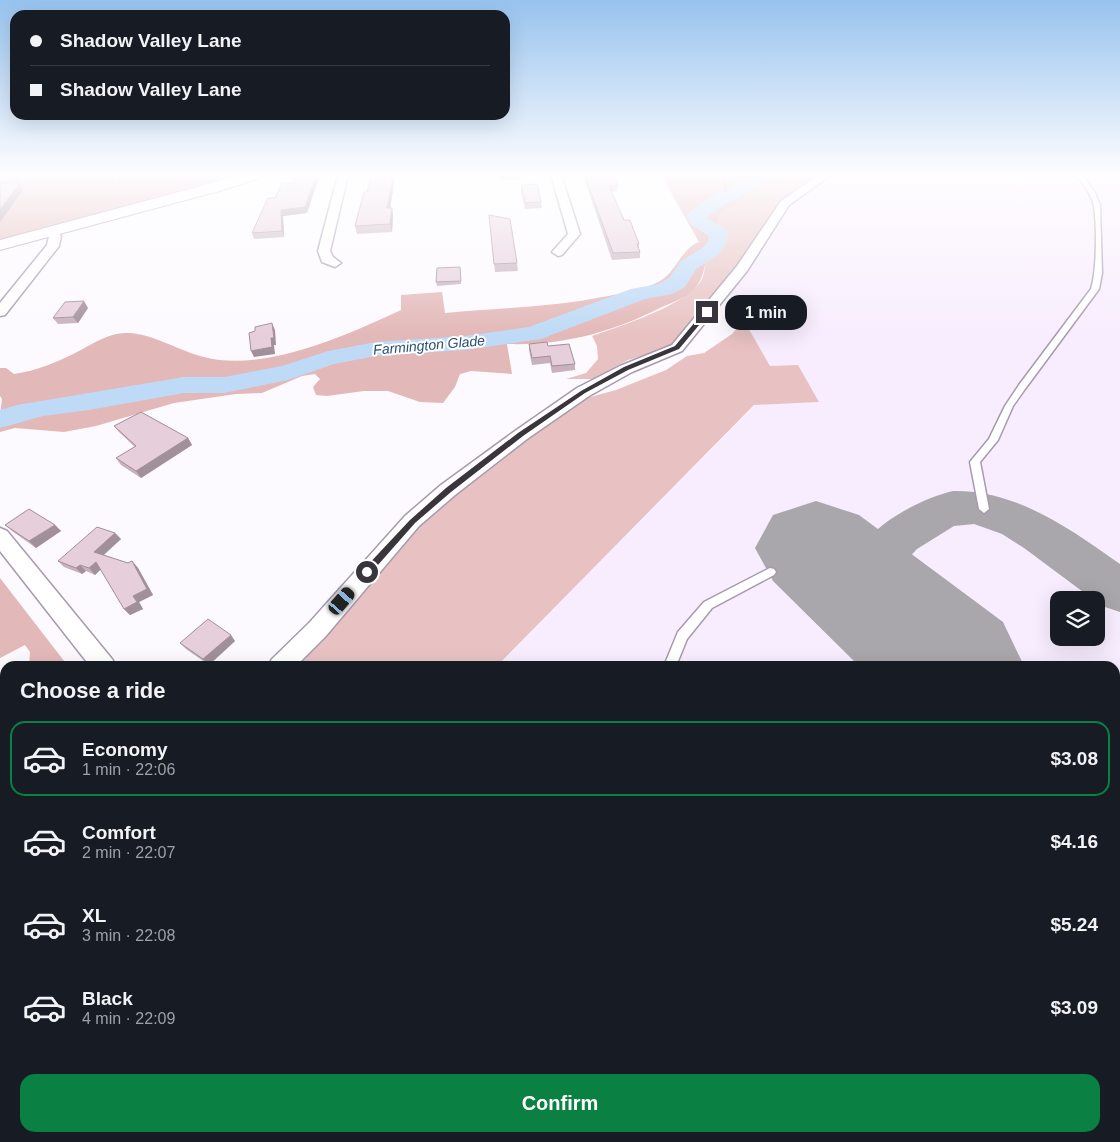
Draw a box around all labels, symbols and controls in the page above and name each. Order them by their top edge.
text: Shadow Valley Lane [60,30,242,51]
text: Shadow Valley Lane [60,79,242,100]
callout: 1 min [724,294,807,330]
route end [696,301,718,323]
text: 1 min [745,304,787,321]
water label: Farmington Glade [372,332,486,358]
route start [356,561,378,583]
car [326,585,357,617]
map controls [1050,591,1105,646]
button: layers [1050,591,1105,646]
text: Choose a ride [20,678,165,703]
icon: car [22,736,67,781]
text: Economy [82,739,168,760]
text: $3.08 [1050,748,1098,769]
text: 1 min · 22:06 [82,761,175,778]
icon: car [22,819,67,864]
text: Comfort [82,822,156,843]
text: $4.16 [1050,831,1098,852]
text: 2 min · 22:07 [82,844,175,861]
icon: car [22,902,67,947]
text: XL [82,905,106,926]
text: $5.24 [1050,914,1098,935]
text: 3 min · 22:08 [82,927,175,944]
icon: car [22,985,67,1030]
text: Black [82,988,133,1009]
text: $3.09 [1050,997,1098,1018]
text: 4 min · 22:09 [82,1010,175,1027]
button: Confirm [20,1074,1100,1132]

